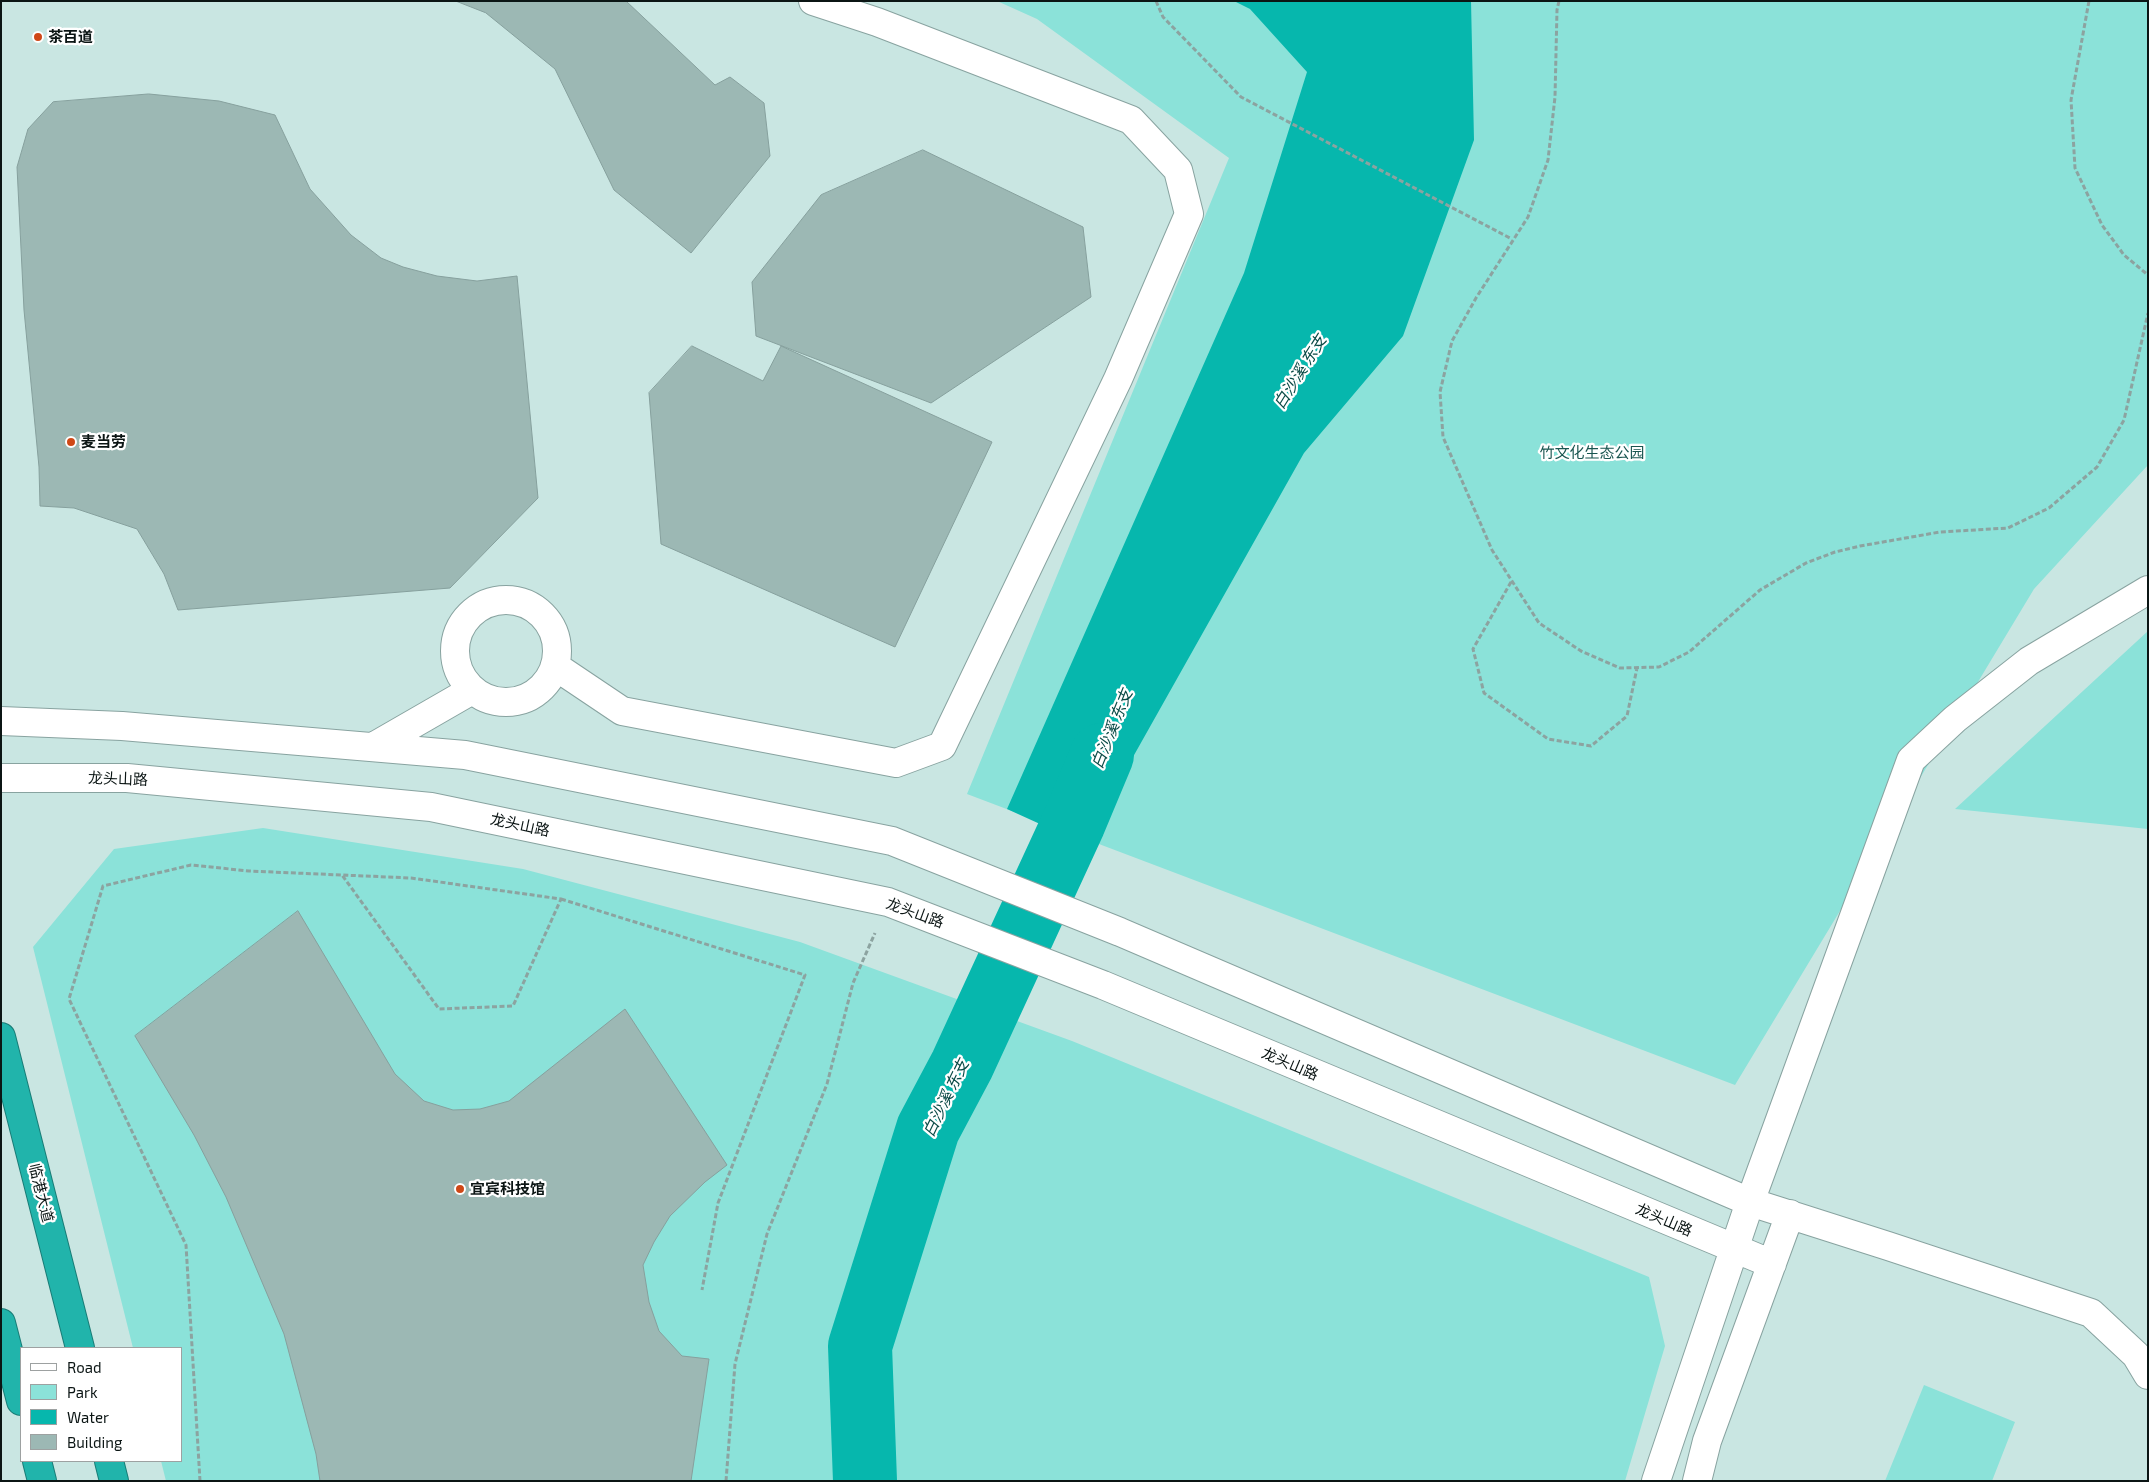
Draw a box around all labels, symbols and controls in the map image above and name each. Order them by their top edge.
place label: 茶百道 [48,28,93,46]
marker: 茶百道 [32,31,44,43]
water label: 白沙溪 东支 [1270,331,1330,413]
place label: 麦当劳 [81,433,126,451]
marker: 麦当劳 [65,436,77,448]
park label: 竹文化生态公园 [1540,444,1644,462]
water label: 白沙溪 东支 [1087,687,1137,771]
street label: 龙头山路 [88,769,148,789]
street label: 龙头山路 [489,810,551,840]
street label: 龙头山路 [884,894,946,932]
street label: 龙头山路 [1259,1044,1321,1084]
water label: 白沙溪 东支 [919,1056,973,1140]
street label: 临港大道 [25,1162,57,1224]
place label: 宜宾科技馆 [470,1180,545,1198]
marker: 宜宾科技馆 [454,1183,466,1195]
street label: 龙头山路 [1633,1200,1695,1240]
legend [20,1347,182,1462]
text: Road [67,1358,102,1376]
text: Park [67,1383,98,1401]
text: Water [67,1408,109,1426]
text: Building [67,1433,122,1451]

